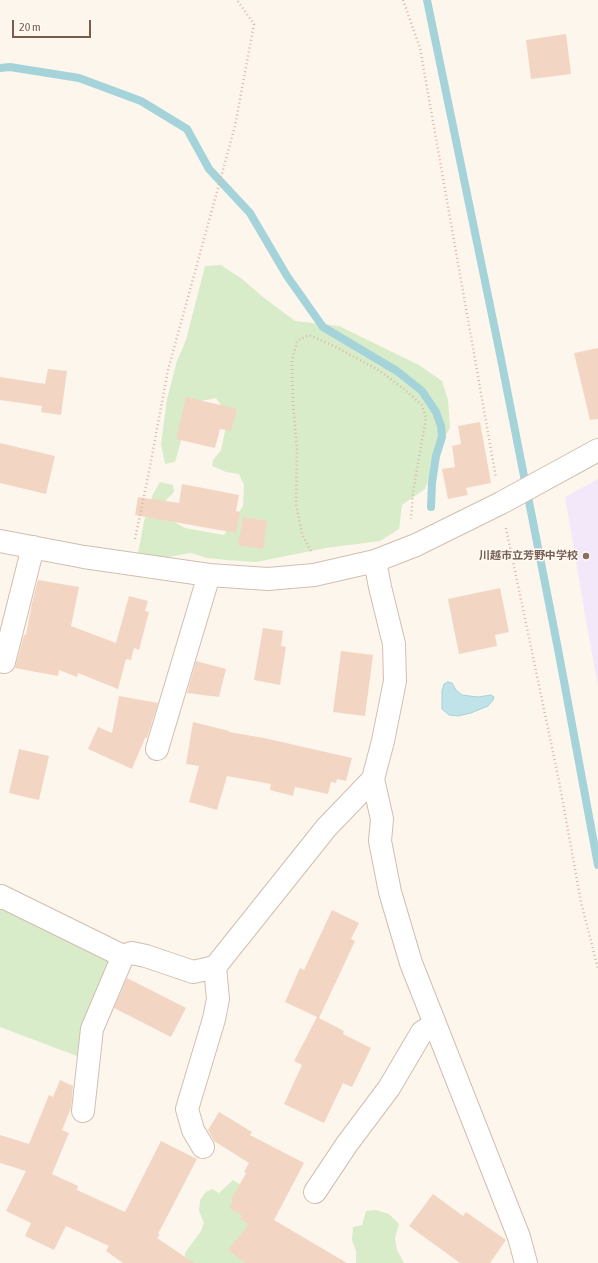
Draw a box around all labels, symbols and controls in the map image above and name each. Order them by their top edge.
scale bar [14,12,93,38]
text: 20 m [19,20,41,34]
place label: 川越市立芳野中学校 [479,549,578,563]
marker: 川越市立芳野中学校 [581,551,591,561]

